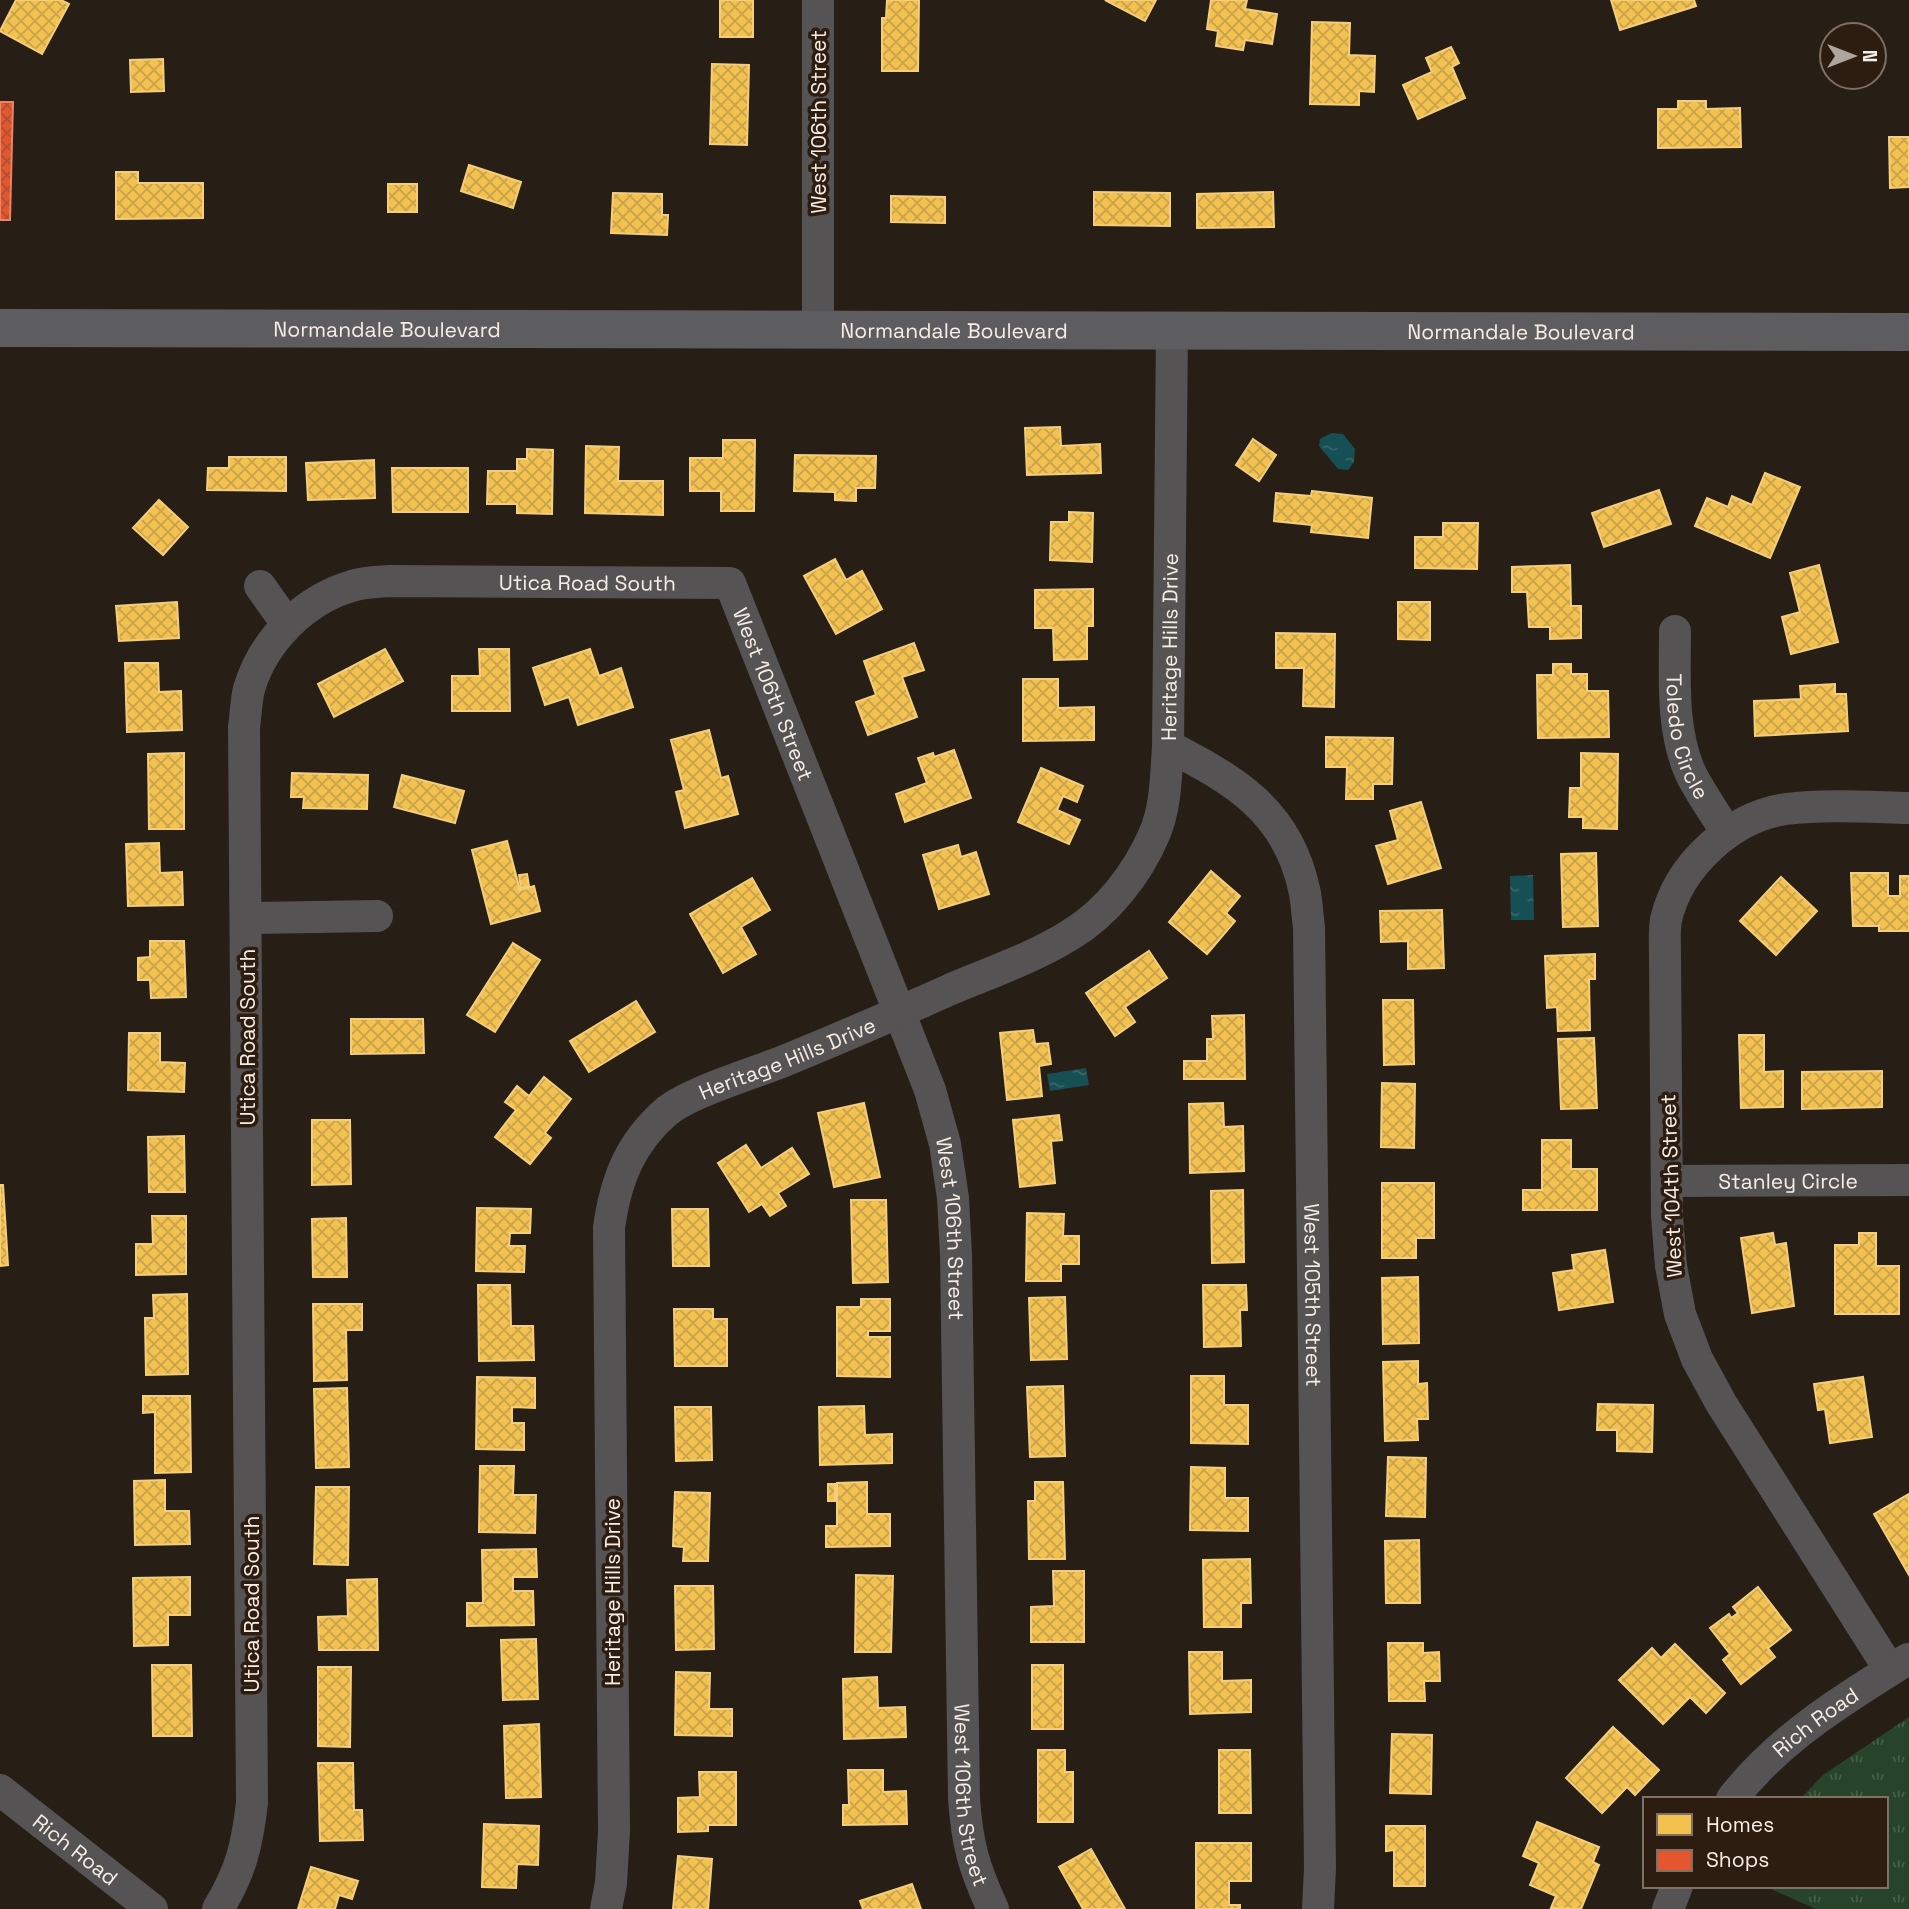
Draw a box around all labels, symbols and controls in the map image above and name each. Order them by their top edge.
north arrow [1818,21,1888,91]
street label: West 106th Street [805,30,832,214]
text: N [1857,50,1882,62]
street label: Normandale Boulevard [273,315,501,343]
street label: Normandale Boulevard [840,316,1068,344]
street label: Normandale Boulevard [1407,317,1635,345]
street label: Heritage Hills Drive [1155,553,1183,741]
street label: Utica Road South [499,568,676,596]
street label: West 106th Street [727,604,820,784]
street label: Toledo Circle [1661,673,1716,804]
street label: Utica Road South [234,949,261,1125]
street label: Heritage Hills Drive [694,1011,880,1105]
street label: West 104th Street [1654,1094,1688,1278]
street label: West 106th Street [931,1135,970,1321]
street label: Stanley Circle [1718,1167,1858,1194]
street label: West 105th Street [1299,1203,1328,1387]
street label: Heritage Hills Drive [599,1498,626,1686]
street label: Utica Road South [238,1516,265,1692]
street label: Rich Road [1766,1681,1863,1763]
street label: West 106th Street [949,1703,995,1890]
legend [1643,1797,1888,1888]
street label: Rich Road [28,1807,124,1891]
text: Homes [1706,1811,1774,1838]
text: Shops [1706,1846,1769,1873]

